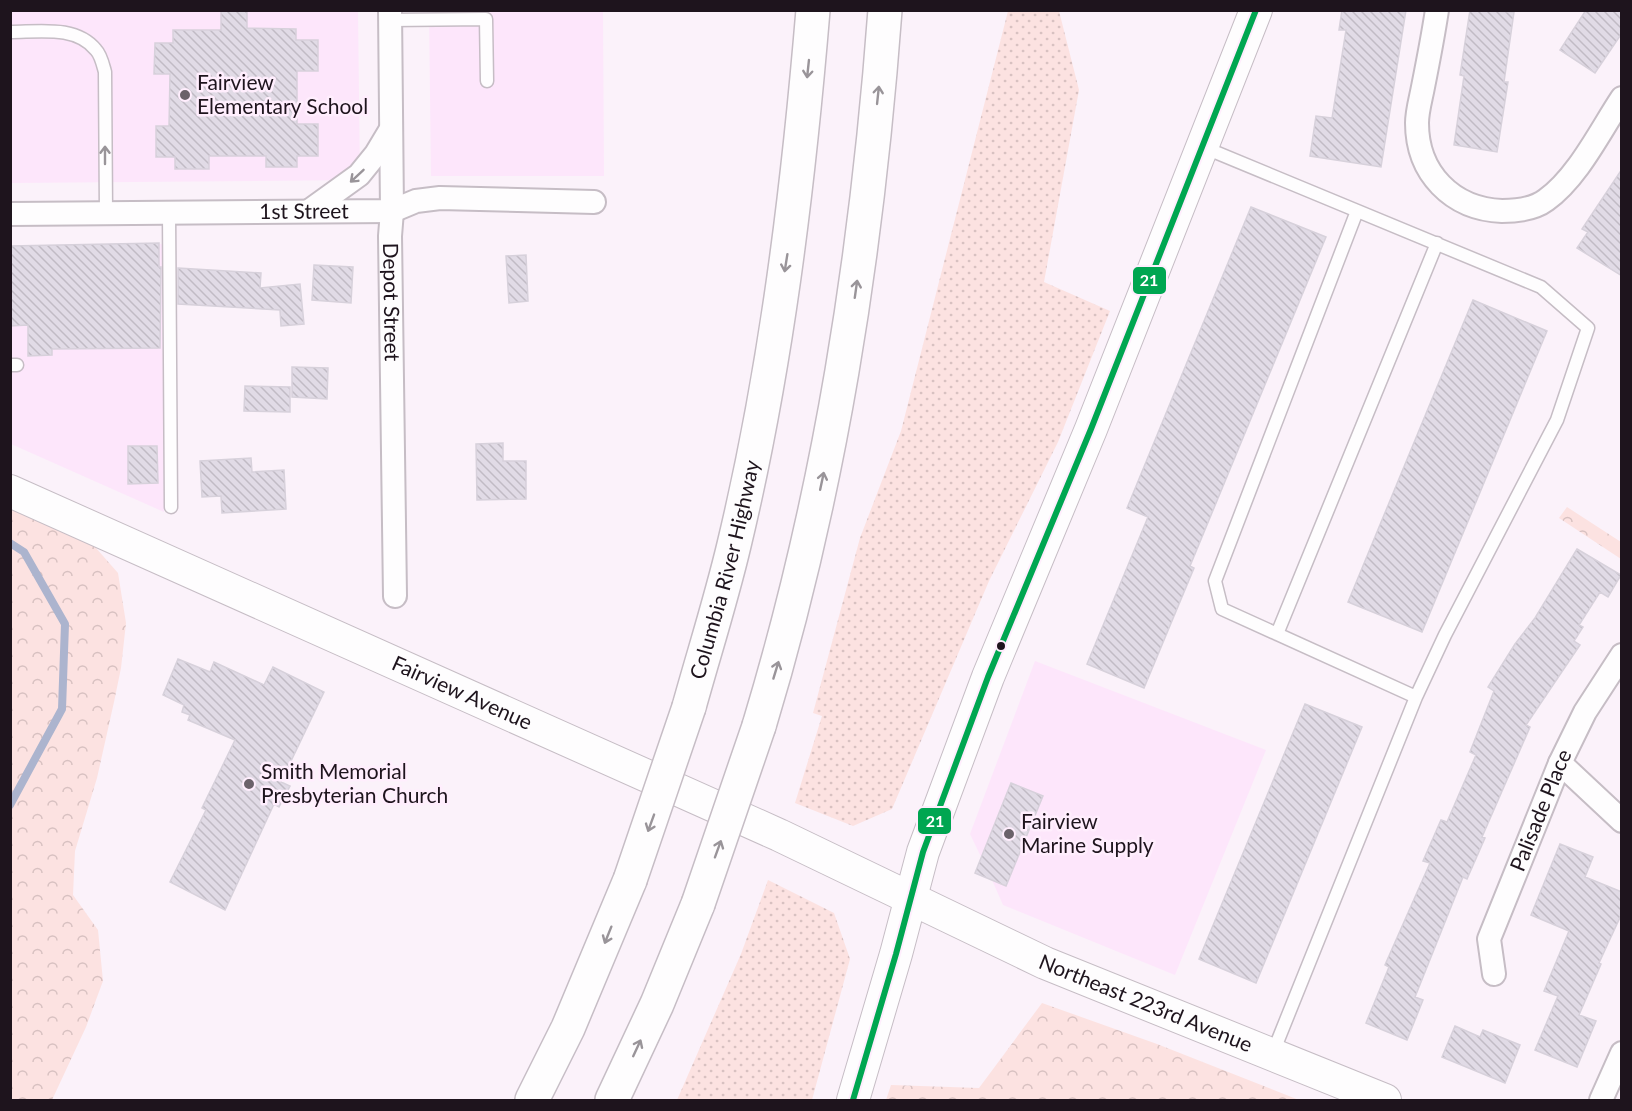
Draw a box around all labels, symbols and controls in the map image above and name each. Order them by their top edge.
one-way arrow [802,58,813,78]
place label: Fairview Elementary School [197,69,368,118]
one-way arrow [873,85,884,105]
marker: Fairview Elementary School [178,88,192,102]
one-way arrow [100,145,111,165]
one-way arrow [349,169,364,183]
street label: 1st Street [259,197,349,223]
street label: Depot Street [379,242,406,362]
one-way arrow [781,252,792,272]
line badge: 21 [1132,266,1167,295]
text: 21 [1140,270,1158,289]
one-way arrow [850,279,861,299]
street label: Columbia River Highway [684,457,764,682]
one-way arrow [817,471,829,490]
unlabelled marker [995,640,1007,652]
street label: Fairview Avenue [389,650,536,734]
one-way arrow [771,661,782,680]
street label: Palisade Place [1504,745,1576,875]
place label: Smith Memorial Presbyterian Church [261,758,448,807]
marker: Smith Memorial Presbyterian Church [242,777,256,791]
line badge: 21 [917,807,952,835]
place label: Fairview Marine Supply [1021,808,1154,857]
text: 21 [926,811,944,830]
one-way arrow [644,813,655,831]
marker: Fairview Marine Supply [1002,827,1016,841]
one-way arrow [713,840,724,859]
one-way arrow [602,925,613,943]
street label: Northeast 223rd Avenue [1036,948,1256,1056]
one-way arrow [632,1039,644,1057]

